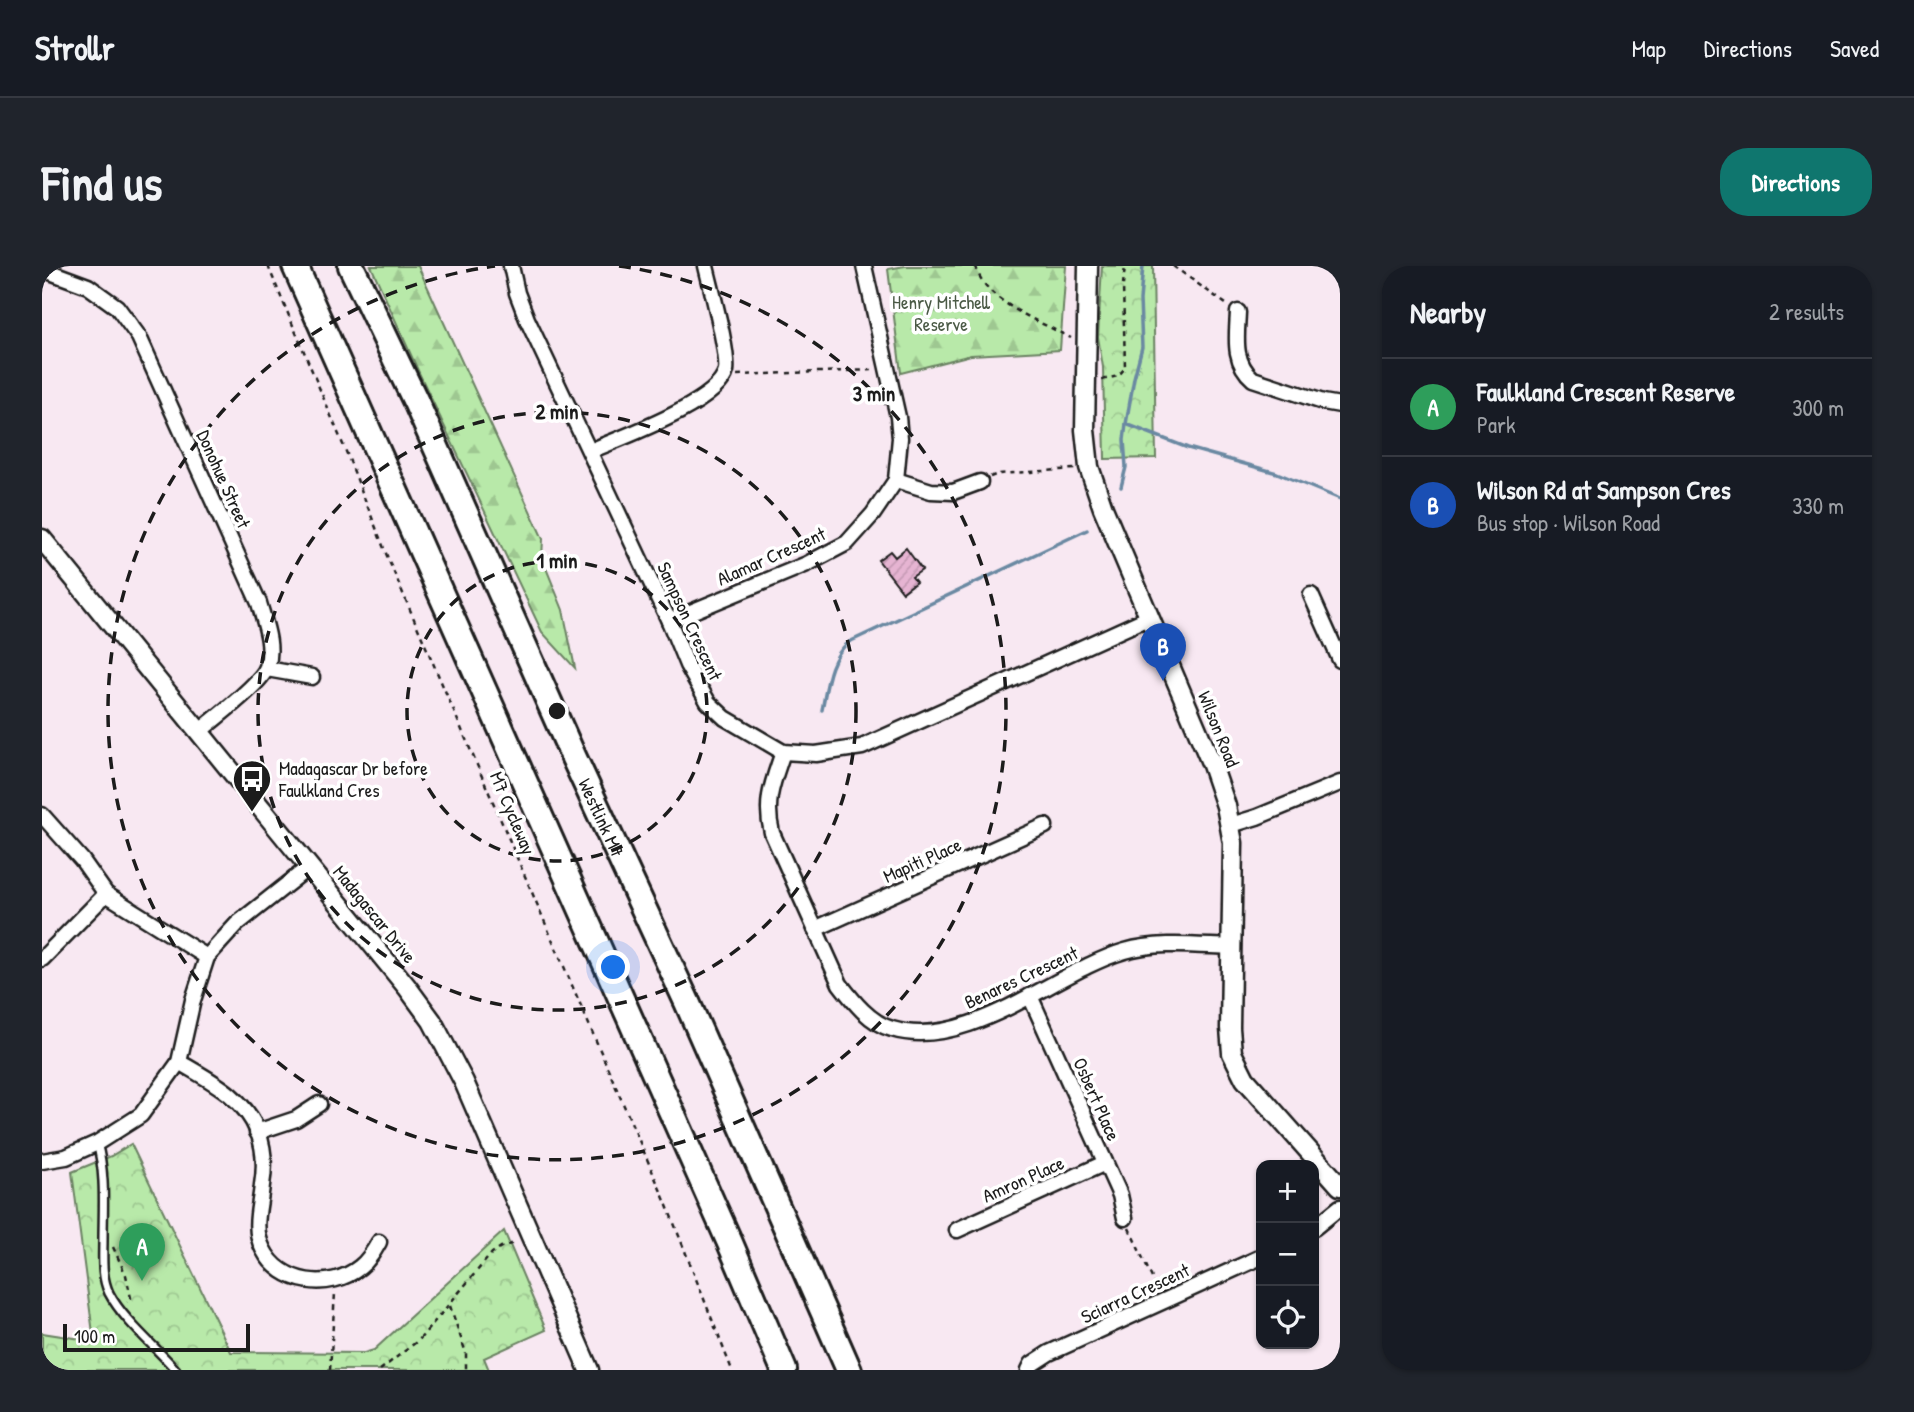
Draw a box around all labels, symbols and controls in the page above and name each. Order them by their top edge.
text: Strollr [35,26,114,70]
text: Map [1632,32,1666,64]
text: Directions [1704,32,1792,64]
text: Saved [1830,32,1879,64]
button: Directions [1720,148,1872,216]
text: Find us [42,149,162,215]
park label: Henry Mitchell Reserve [892,289,991,337]
text: Nearby [1410,292,1486,332]
text: 2 results [1769,296,1844,327]
text: Faulkland Crescent Reserve [1477,374,1735,409]
text: 3 min [853,379,895,408]
text: A [1427,392,1439,423]
text: 300 m [1792,392,1844,423]
text: 2 min [535,397,579,426]
text: Park [1477,409,1515,440]
street label: Donohue Street [191,426,257,533]
text: Wilson Rd at Sampson Cres [1477,472,1731,507]
text: B [1427,490,1439,521]
text: 330 m [1792,490,1844,521]
text: Bus stop · Wilson Road [1477,507,1660,538]
street label: Alamar Crescent [712,520,830,592]
text: 1 min [537,546,577,575]
street label: Sampson Crescent [651,558,729,685]
pin: B [1140,623,1186,681]
street label: Wilson Road [1192,687,1246,772]
centre of rings [545,699,569,723]
place label: Madagascar Dr before Faulkland Cres [278,755,428,803]
bus stop icon: Madagascar Dr before Faulkland Cres [231,758,273,813]
street label: M7 Cycleway [484,768,542,858]
street label: Westlink M7 [572,774,631,861]
street label: Mapiti Place [879,831,966,889]
street label: Madagascar Drive [327,860,423,969]
street label: Benares Crescent [960,939,1082,1015]
your location [596,950,630,984]
street label: Osbert Place [1067,1053,1127,1145]
street label: Amron Place [978,1149,1068,1209]
map controls [1256,1160,1319,1349]
button: + [1256,1160,1319,1223]
pin: A [119,1223,165,1281]
button: − [1256,1223,1319,1286]
street label: Sciarra Crescent [1077,1256,1194,1329]
button: locate [1256,1286,1319,1349]
scale bar [63,1321,250,1353]
text: 100 m [74,1323,115,1349]

